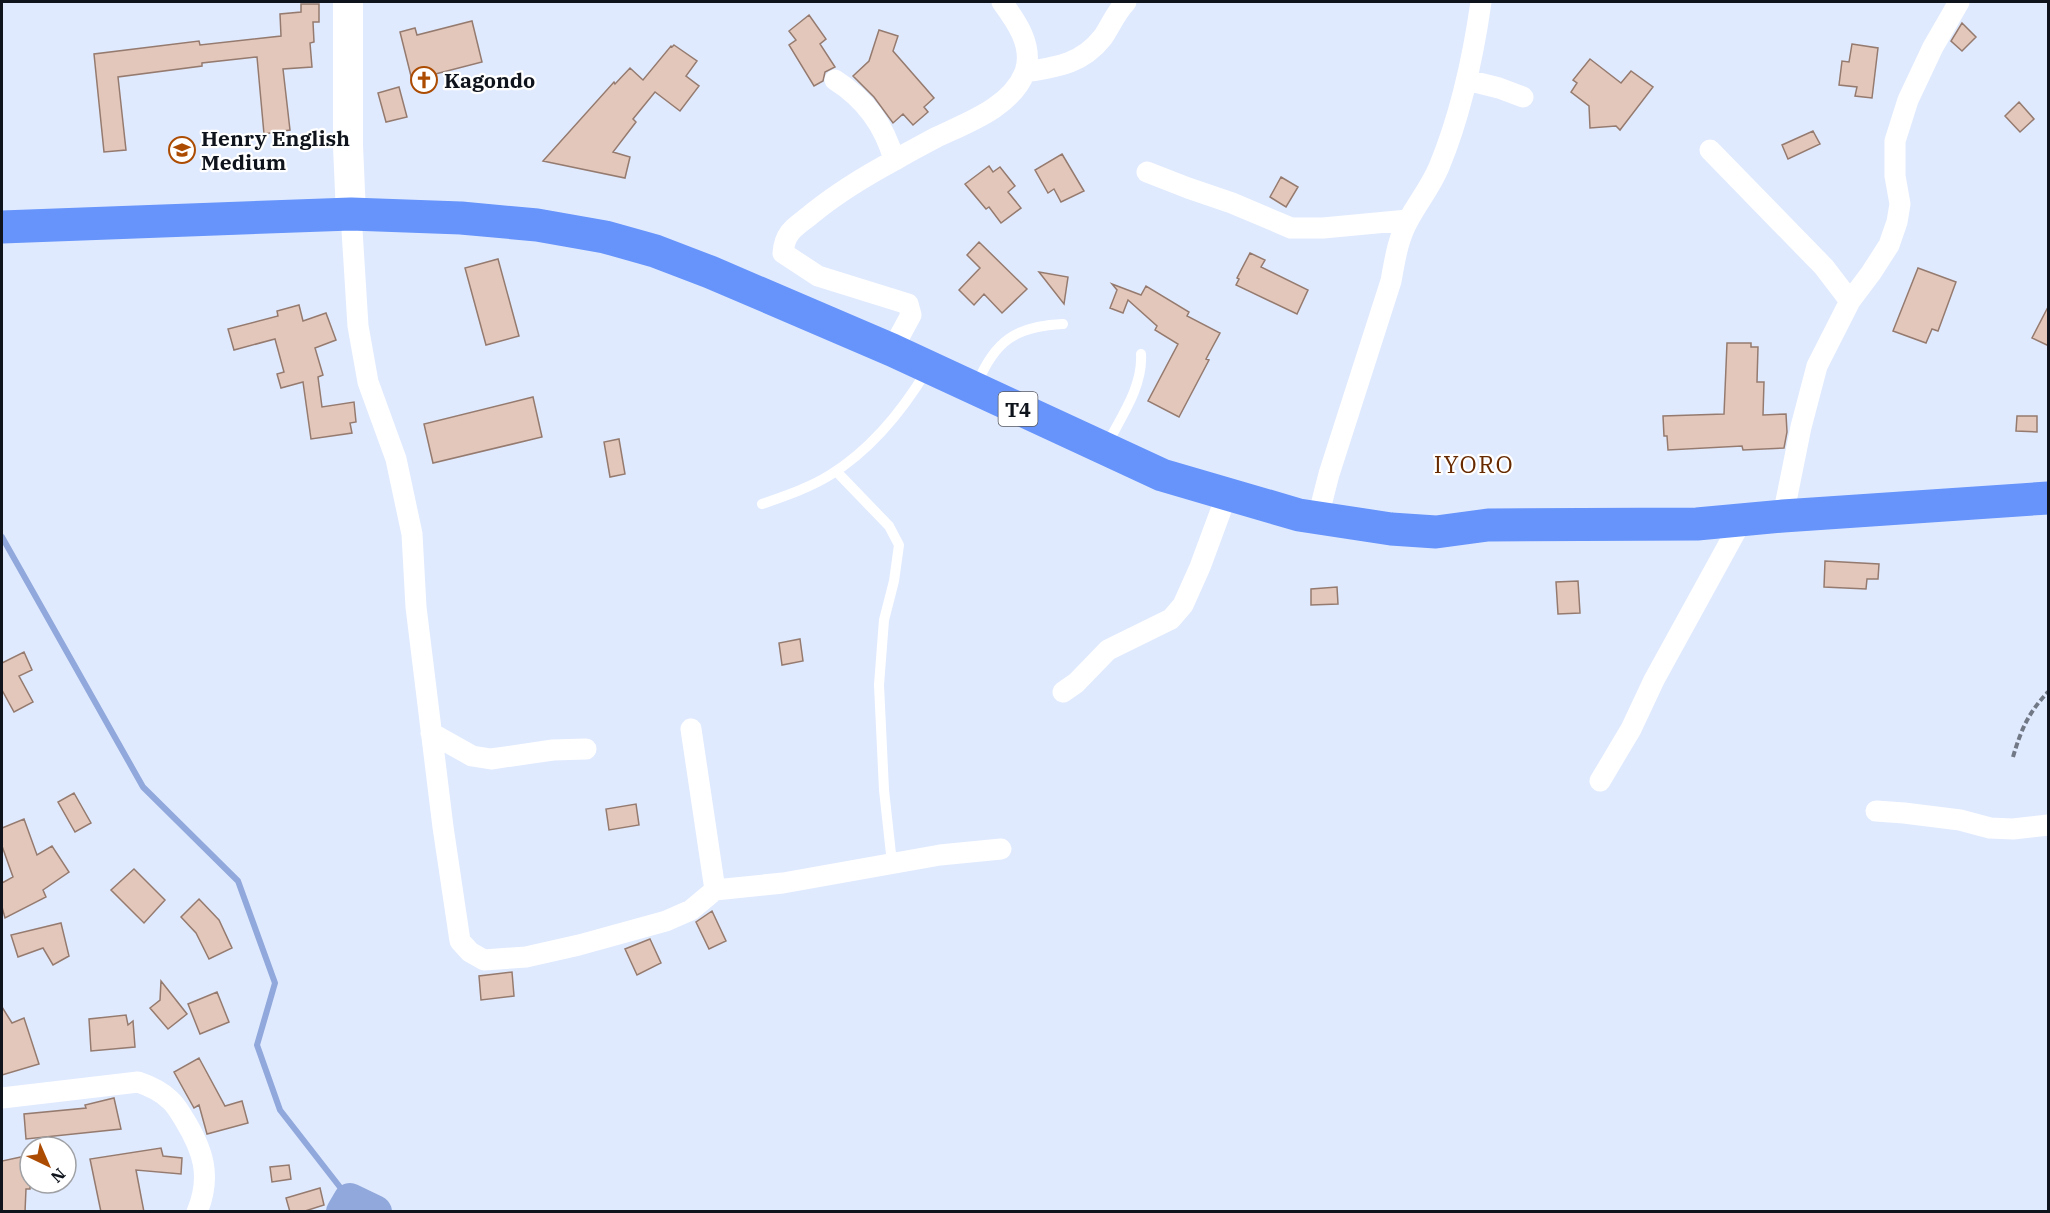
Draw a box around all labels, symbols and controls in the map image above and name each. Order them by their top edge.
church icon: Kagondo [409,65,439,95]
place label: Kagondo [444,66,535,94]
place label: Henry English Medium [201,124,350,176]
school or university icon: Henry English Medium [167,135,197,165]
road number: T4 [998,392,1038,426]
district label: IYORO [1434,448,1514,480]
north arrow [18,1135,78,1195]
text: N [47,1164,70,1187]

